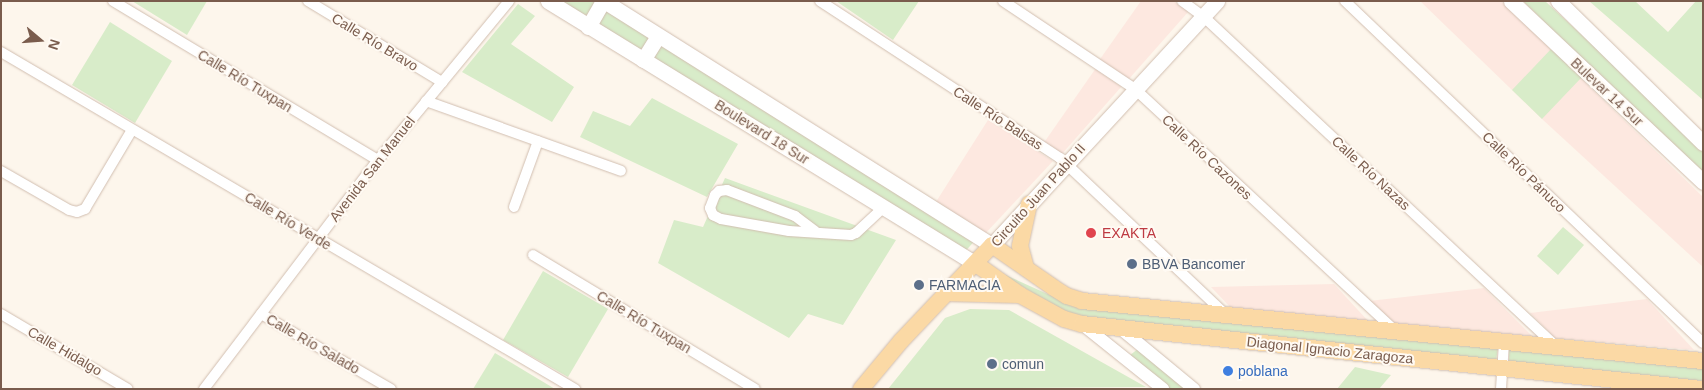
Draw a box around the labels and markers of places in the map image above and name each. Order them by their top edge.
place label: EXAKTA [1102,225,1156,241]
marker: EXAKTA [1084,226,1098,240]
place label: BBVA Bancomer [1142,256,1246,272]
marker: BBVA Bancomer [1126,258,1138,270]
place label: FARMACIA [929,277,1001,293]
marker: FARMACIA [913,279,925,291]
place label: comun [1002,356,1044,372]
marker: comun [986,358,998,370]
place label: poblana [1238,363,1288,379]
marker: poblana [1222,365,1234,377]

